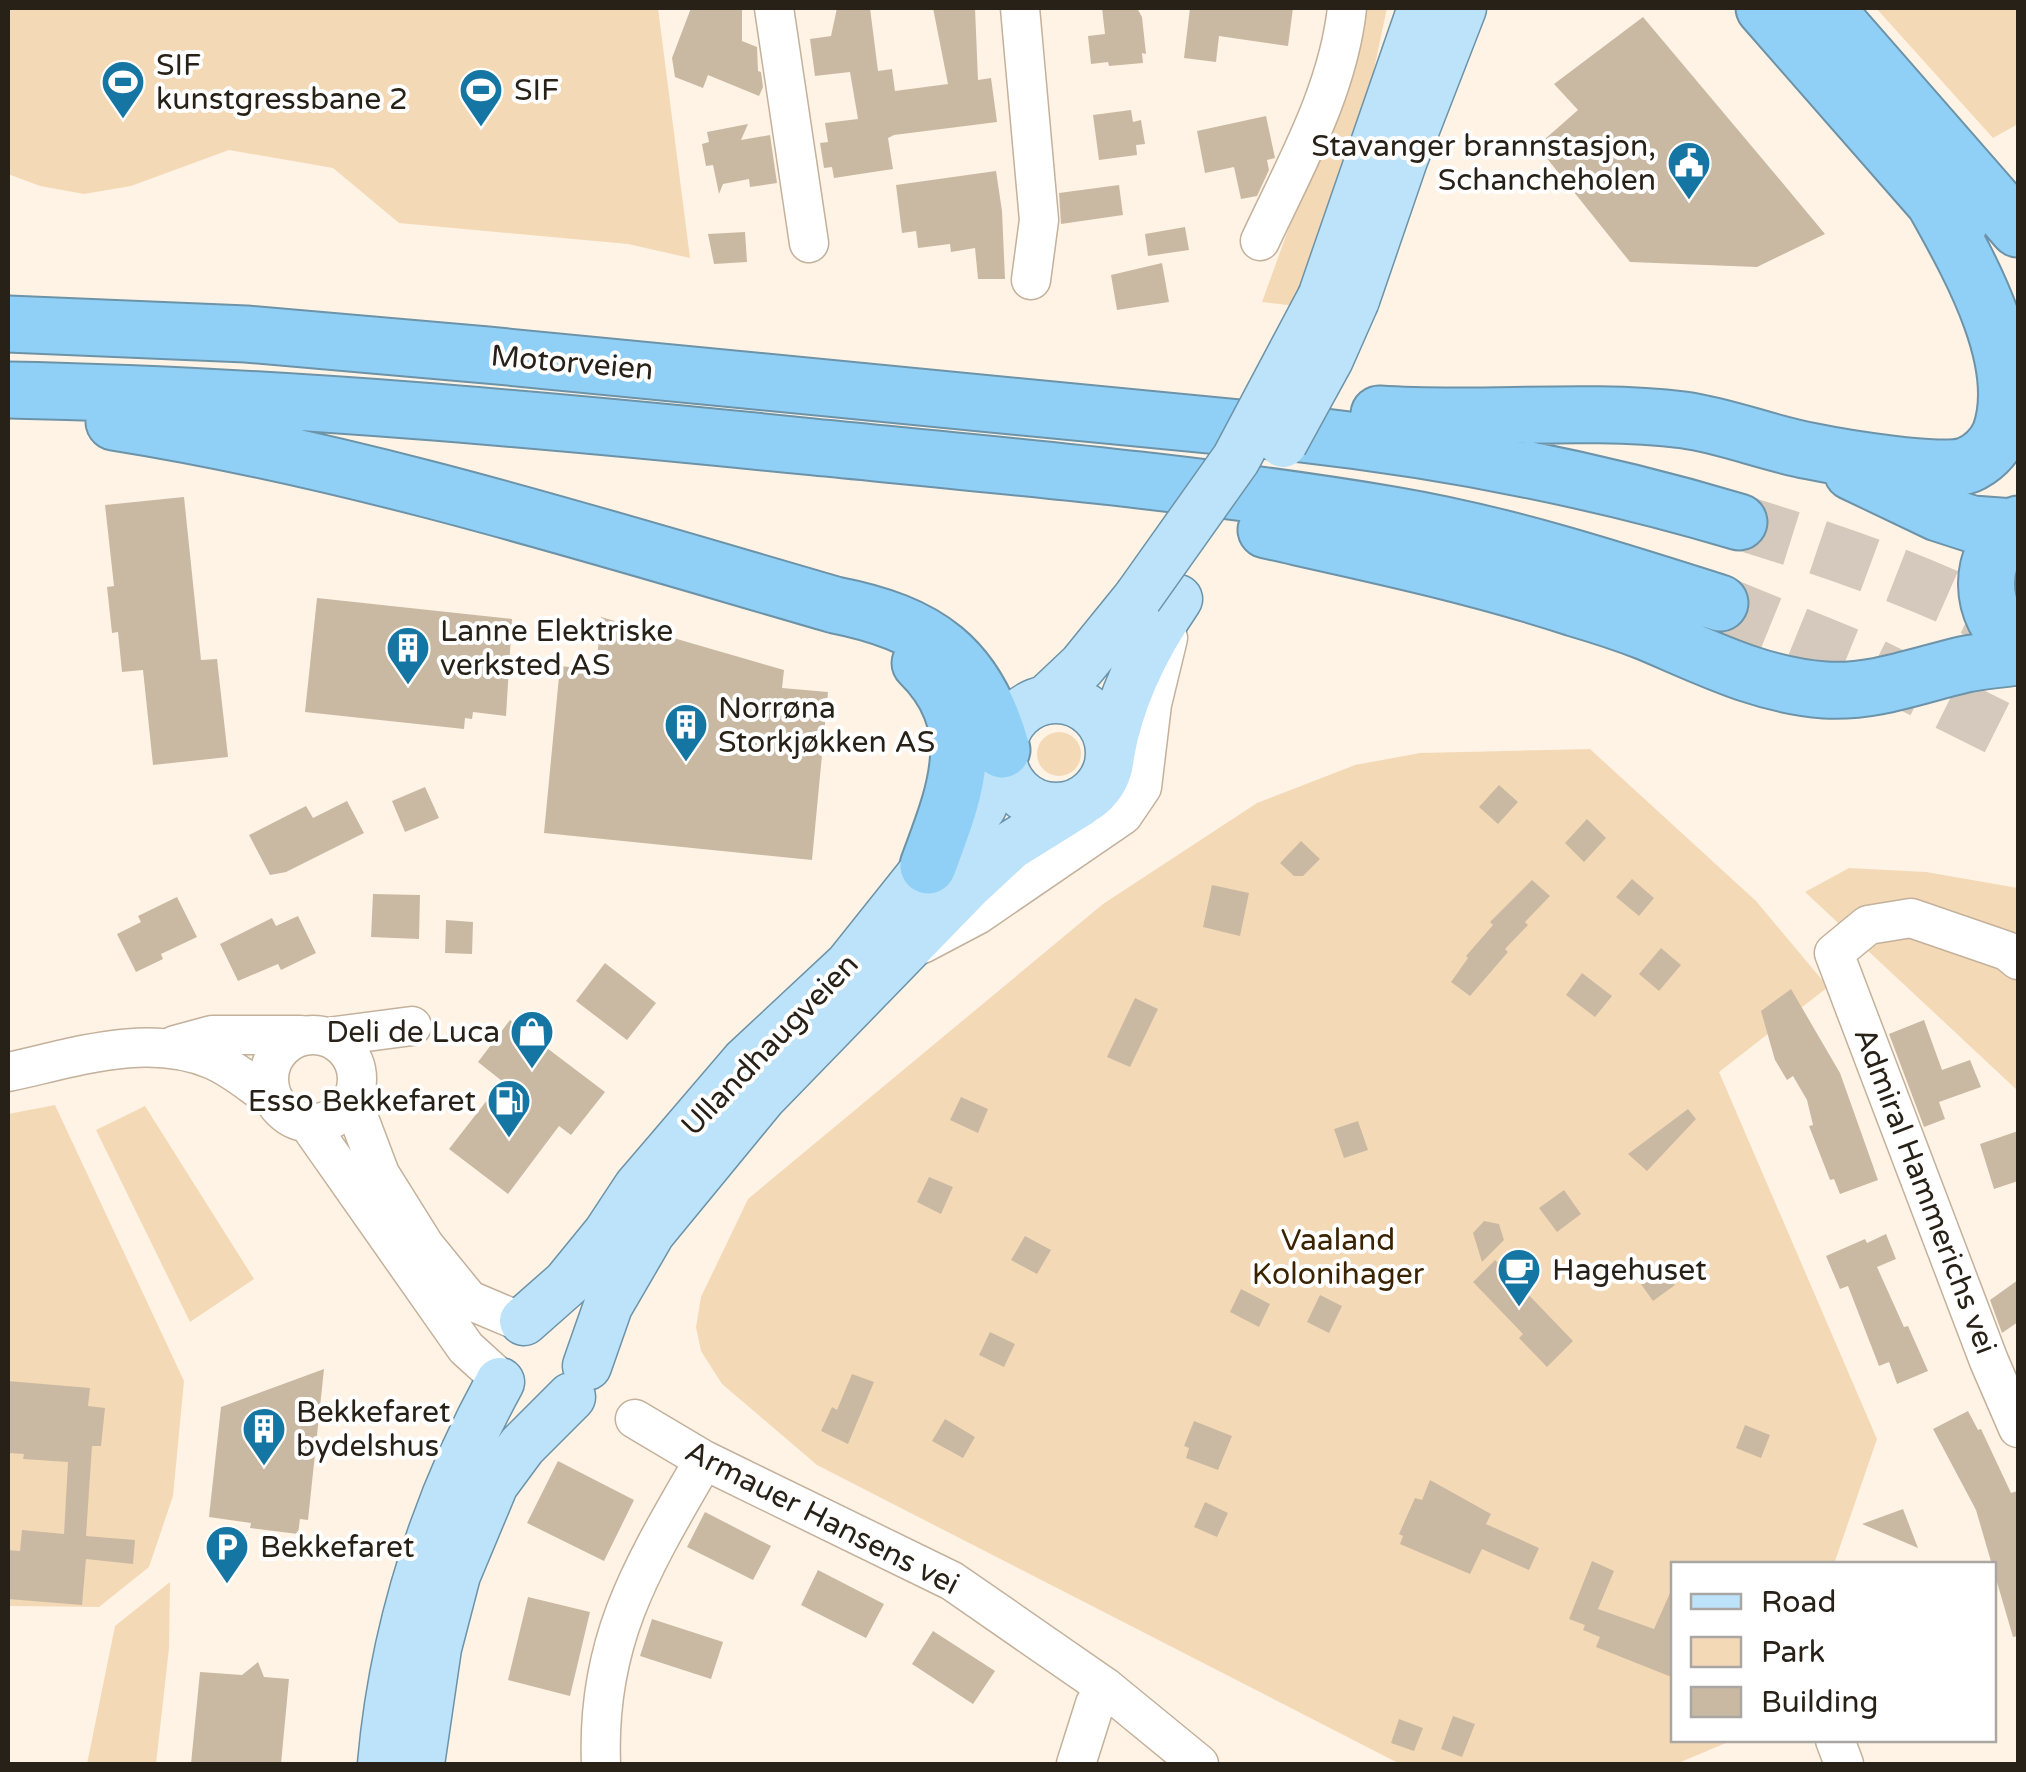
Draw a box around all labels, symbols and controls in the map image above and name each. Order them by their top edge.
place label: SIF kunstgressbane 2 [156,47,408,118]
sports icon: SIF kunstgressbane 2 [100,59,146,120]
sports icon: SIF [458,67,504,128]
place label: SIF [514,72,559,109]
place label: Stavanger brannstasjon, Schancheholen [1311,128,1656,199]
public building icon: Stavanger brannstasjon, Schancheholen [1666,140,1712,201]
street label: Motorveien [489,337,655,389]
place label: Lanne Elektriske verksted AS [440,613,673,684]
building icon: Lanne Elektriske verksted AS [385,625,431,686]
place label: Norrøna Storkjøkken AS [718,690,935,761]
building icon: Norrøna Storkjøkken AS [663,702,709,763]
street label: Ullandhaugveien [674,946,866,1144]
shop icon: Deli de Luca [509,1009,555,1070]
place label: Deli de Luca [326,1014,500,1051]
street label: Admiral Hammerichs vei [1846,1023,2004,1359]
fuel station icon: Esso Bekkefaret [486,1078,532,1139]
place label: Esso Bekkefaret [248,1083,476,1120]
park label: Vaaland Kolonihager [1252,1222,1425,1293]
cafe icon: Hagehuset [1496,1247,1542,1308]
place label: Hagehuset [1552,1252,1707,1289]
place label: Bekkefaret bydelshus [296,1394,450,1465]
building icon: Bekkefaret bydelshus [241,1406,287,1467]
street label: Armauer Hansens vei [679,1433,965,1603]
parking icon: Bekkefaret [204,1524,250,1585]
place label: Bekkefaret [260,1529,414,1566]
legend [1671,1562,1996,1742]
text: Road [1761,1584,1836,1621]
text: Park [1761,1634,1825,1671]
text: Building [1761,1684,1878,1721]

